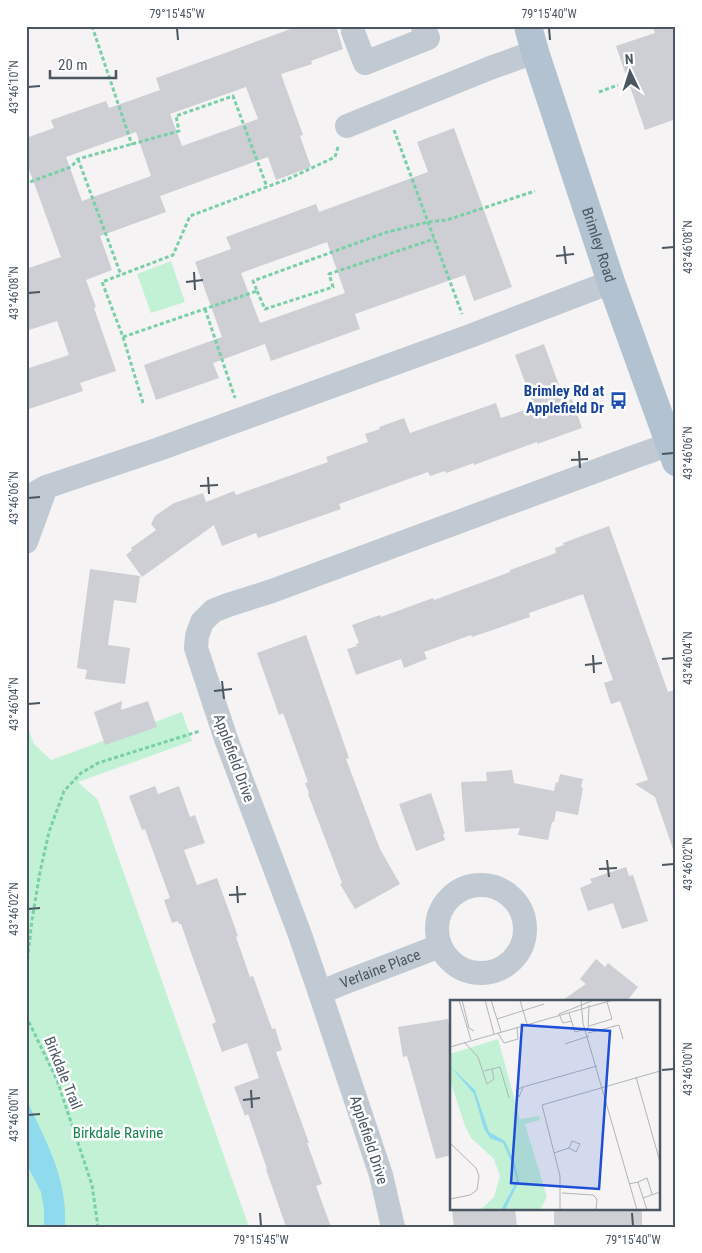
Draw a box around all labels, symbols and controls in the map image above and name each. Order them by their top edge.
text: 79°15'45"W [149,7,205,21]
text: 79°15'40"W [521,7,577,21]
scale bar [50,48,116,80]
north arrow [604,48,654,98]
text: N [624,51,634,67]
text: 20 m [58,56,88,74]
text: 43°46'10"N [7,60,21,114]
street label: Brimley Road [578,205,619,285]
text: 43°46'08"N [681,220,695,274]
text: 43°46'08"N [7,266,21,320]
place label: Brimley Rd at Applefield Dr [524,382,604,417]
bus stop icon: Brimley Rd at Applefield Dr [608,390,628,410]
text: 43°46'06"N [681,426,695,480]
text: 43°46'06"N [7,471,21,525]
text: 43°46'04"N [681,631,695,685]
text: 43°46'04"N [7,677,21,731]
street label: Applefield Drive [210,711,258,805]
text: 43°46'02"N [681,837,695,891]
text: 43°46'02"N [7,882,21,936]
street label: Verlaine Place [338,945,423,992]
inset map [450,1000,660,1210]
street label: Birkdale Trail [40,1034,86,1112]
text: 43°46'00"N [681,1042,695,1096]
text: 43°46'00"N [7,1088,21,1142]
street label: Applefield Drive [346,1093,392,1187]
park label: Birkdale Ravine [73,1124,163,1142]
text: 79°15'45"W [233,1233,289,1247]
text: 79°15'40"W [605,1233,661,1247]

